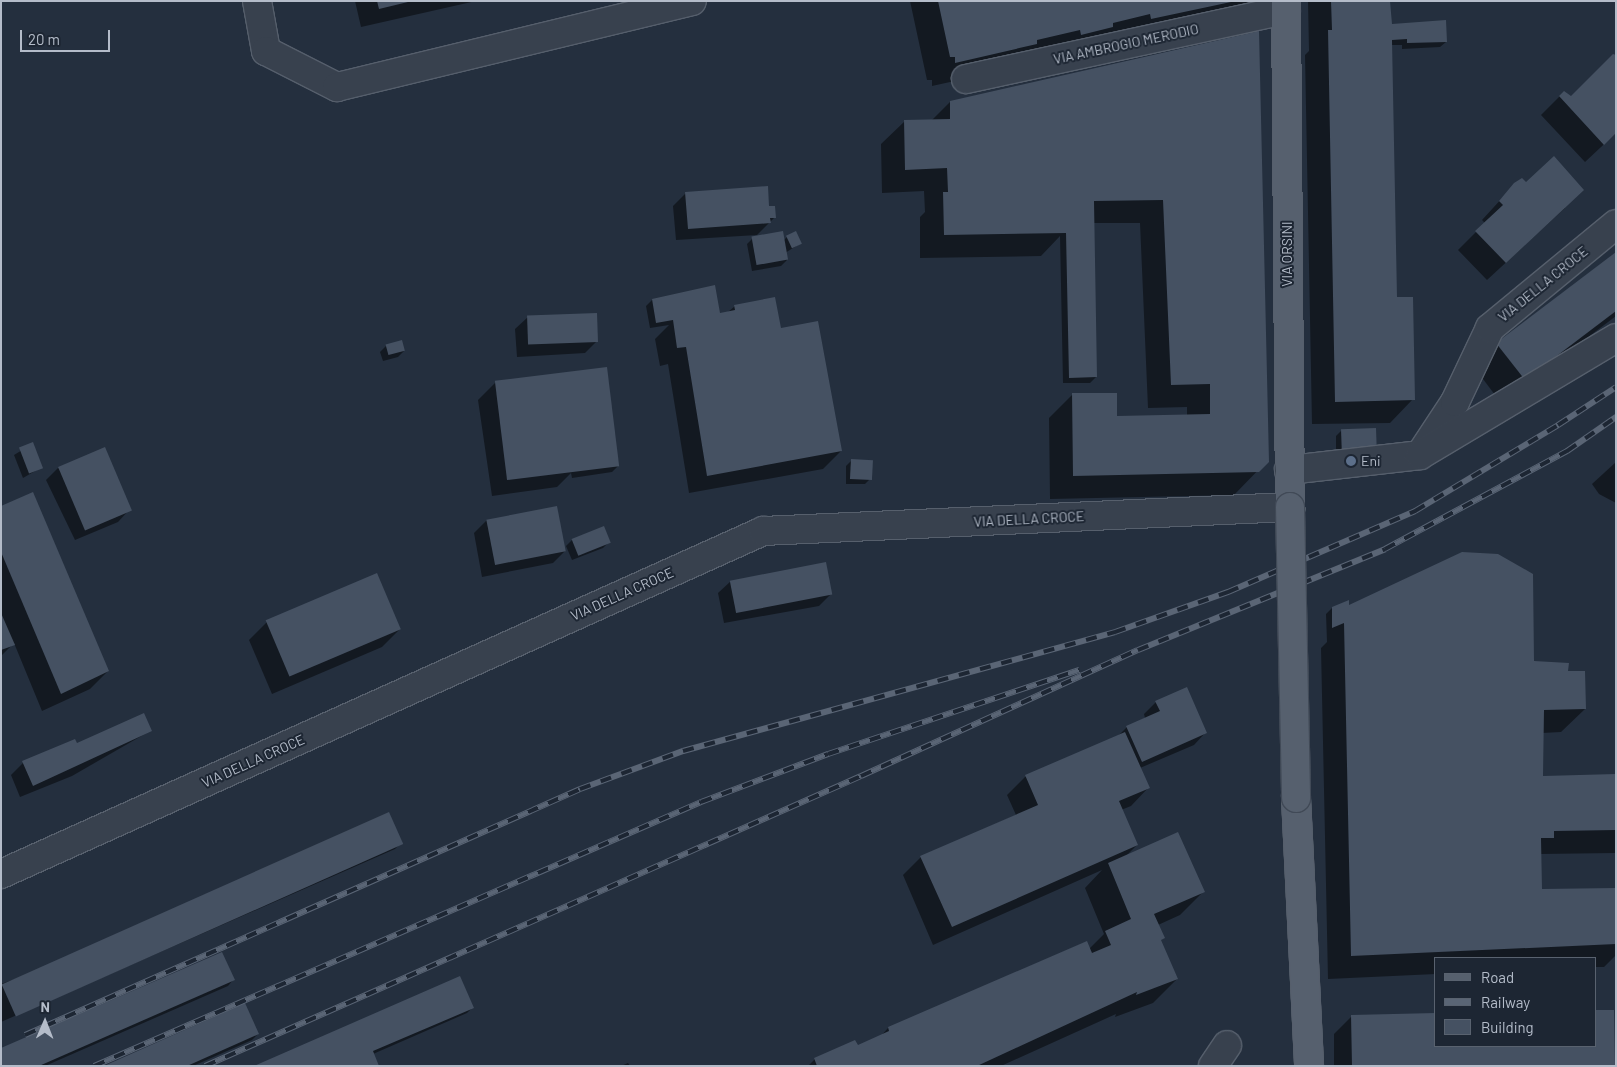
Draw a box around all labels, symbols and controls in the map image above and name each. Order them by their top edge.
scale bar [22,20,112,52]
street label: VIA AMBROGIO MERODIO [1052,20,1200,68]
text: 20 m [28,30,60,48]
street label: VIA ORSINI [1279,221,1295,287]
street label: VIA DELLA CROCE [1495,243,1591,325]
place label: Eni [1361,453,1381,469]
marker: Eni [1345,455,1357,467]
street label: VIA DELLA CROCE [973,508,1085,530]
street label: VIA DELLA CROCE [568,564,676,624]
street label: VIA DELLA CROCE [199,731,307,791]
legend [1434,957,1597,1047]
text: Road [1481,968,1514,986]
text: Railway [1481,993,1530,1011]
north arrow [20,997,70,1047]
text: N [40,998,50,1015]
text: Building [1481,1018,1534,1036]

